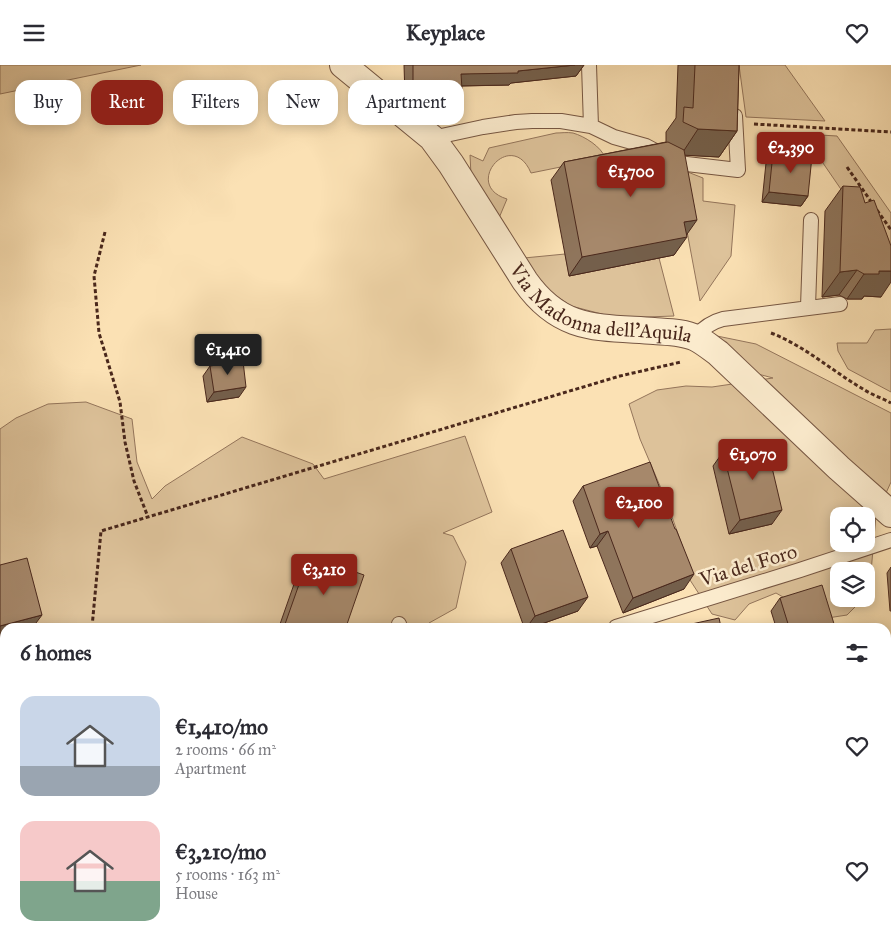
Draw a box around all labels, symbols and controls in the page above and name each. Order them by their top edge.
icon: menu [20,19,48,47]
text: Keyplace [406,19,485,46]
icon: heart [843,19,871,47]
chip: Buy [15,80,81,125]
chip: Rent [91,80,163,125]
chip: Filters [173,80,258,125]
chip: New [268,80,338,125]
chip: Apartment [348,80,464,125]
pin: €2,390 [750,131,832,174]
text: €2,390 [768,138,814,157]
pin: €1,700 [590,155,672,198]
text: €1,700 [608,162,654,181]
street label: Via Madonna dell'Aquila [504,258,695,348]
pin: €1,410 [187,333,269,376]
text: €1,410 [206,340,250,359]
pin: €1,070 [712,439,794,481]
text: €1,070 [729,445,777,464]
pin: €2,100 [598,487,680,529]
text: €2,100 [616,493,662,512]
map controls [830,507,875,607]
button: locate [830,507,875,552]
street label: Via del Foro [695,539,800,591]
pin: €3,210 [283,553,365,596]
text: €3,210 [302,560,346,579]
button: layers [830,562,875,607]
icon: filters [843,639,871,667]
text: 6 homes [20,640,92,666]
text: €1,410/mo [175,714,268,740]
icon: home [60,716,120,776]
icon: heart [843,732,871,760]
text: 2 rooms · 66 m² [175,740,276,759]
text: Apartment [175,759,247,778]
text: €3,210/mo [175,839,266,865]
icon: home [60,841,120,901]
icon: heart [843,857,871,885]
text: 5 rooms · 163 m² [175,865,280,884]
text: House [175,884,218,903]

